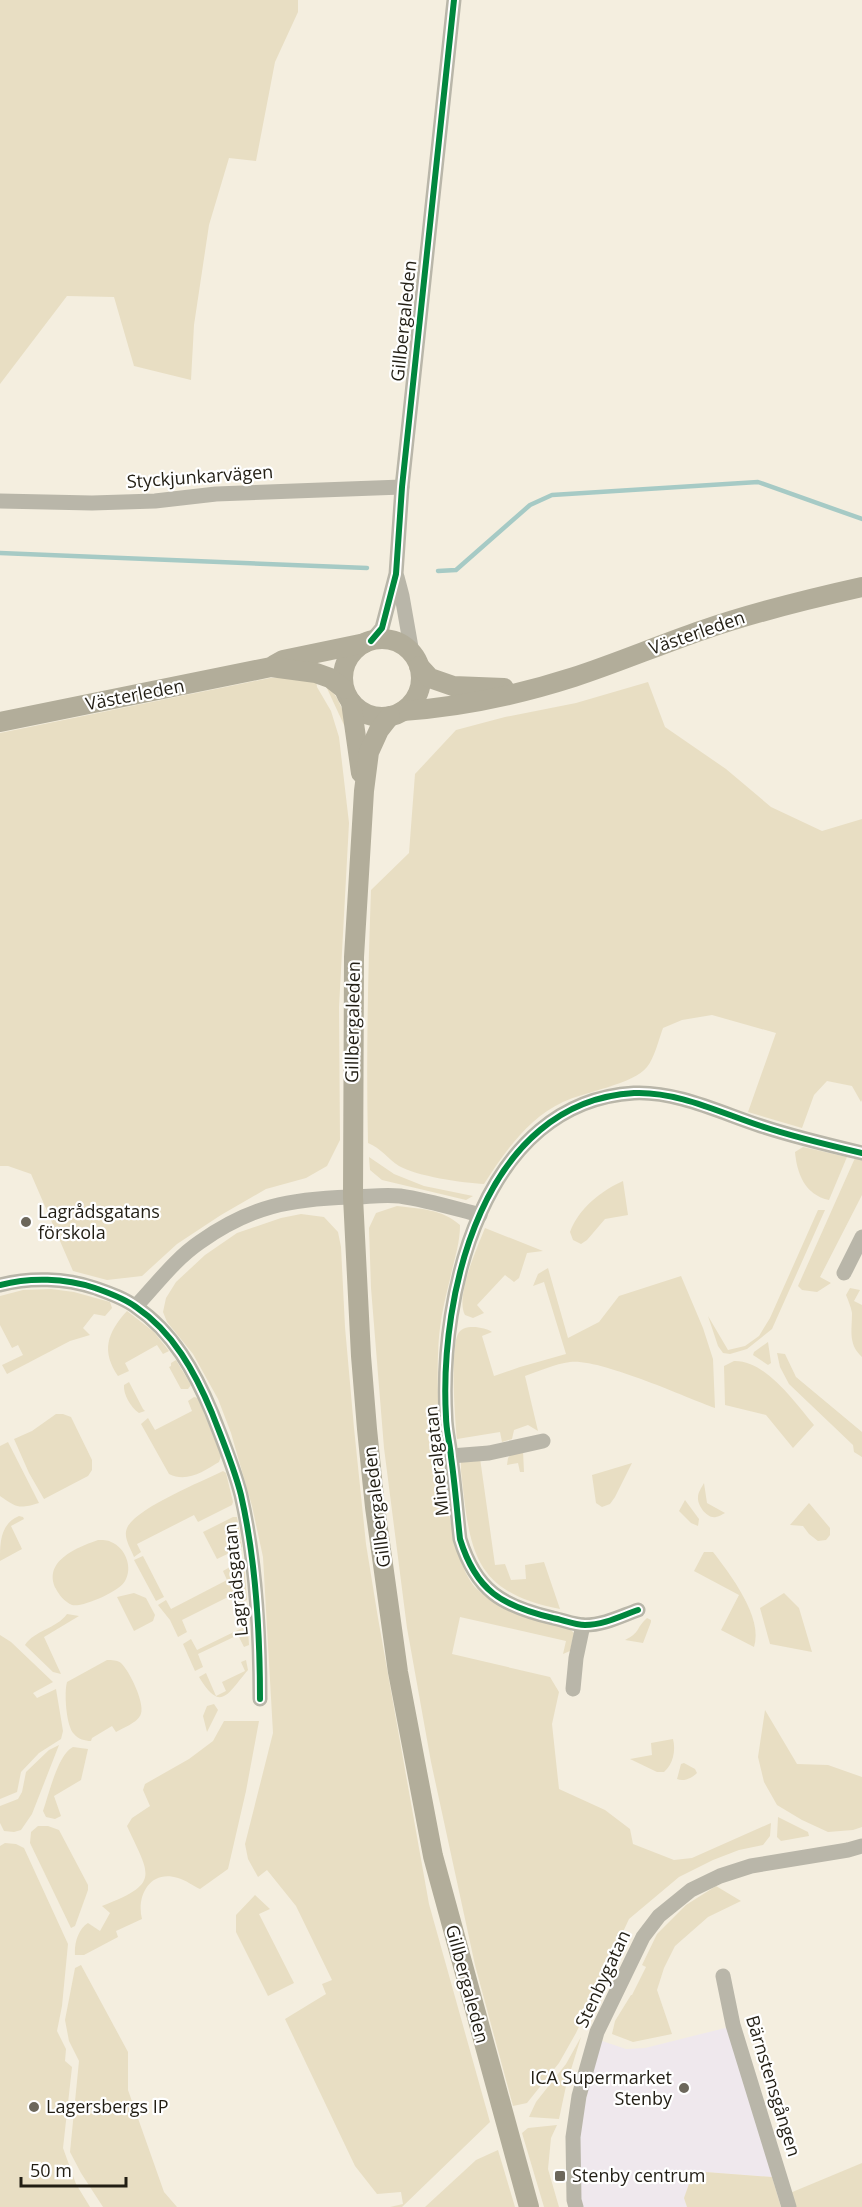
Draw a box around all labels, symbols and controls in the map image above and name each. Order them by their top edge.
street label: Gillbergaleden [385,259,421,383]
street label: Styckjunkarvägen [126,459,274,493]
street label: Västerleden [645,604,748,660]
street label: Västerleden [83,673,186,715]
street label: Gillbergaleden [339,961,365,1083]
place label: Lagrådsgatans förskola [38,1199,160,1244]
marker: Lagrådsgatans förskola [19,1215,33,1229]
street label: Mineralgatan [418,1405,454,1518]
street label: Gillbergaleden [357,1445,395,1569]
street label: Lagrådsgatan [217,1522,253,1638]
street label: Gillbergaleden [441,1922,495,2046]
street label: Stenbygatan [569,1926,635,2031]
street label: Bärnstensgången [741,2012,807,2159]
place label: ICA Supermarket Stenby [530,2065,673,2110]
marker: ICA Supermarket Stenby [677,2081,691,2095]
place label: Lagersbergs IP [46,2094,169,2118]
marker: Lagersbergs IP [27,2100,41,2114]
scale bar [21,2150,126,2188]
text: 50 m [30,2158,72,2182]
place label: Stenby centrum [572,2163,705,2187]
marker: Stenby centrum [553,2169,567,2183]

